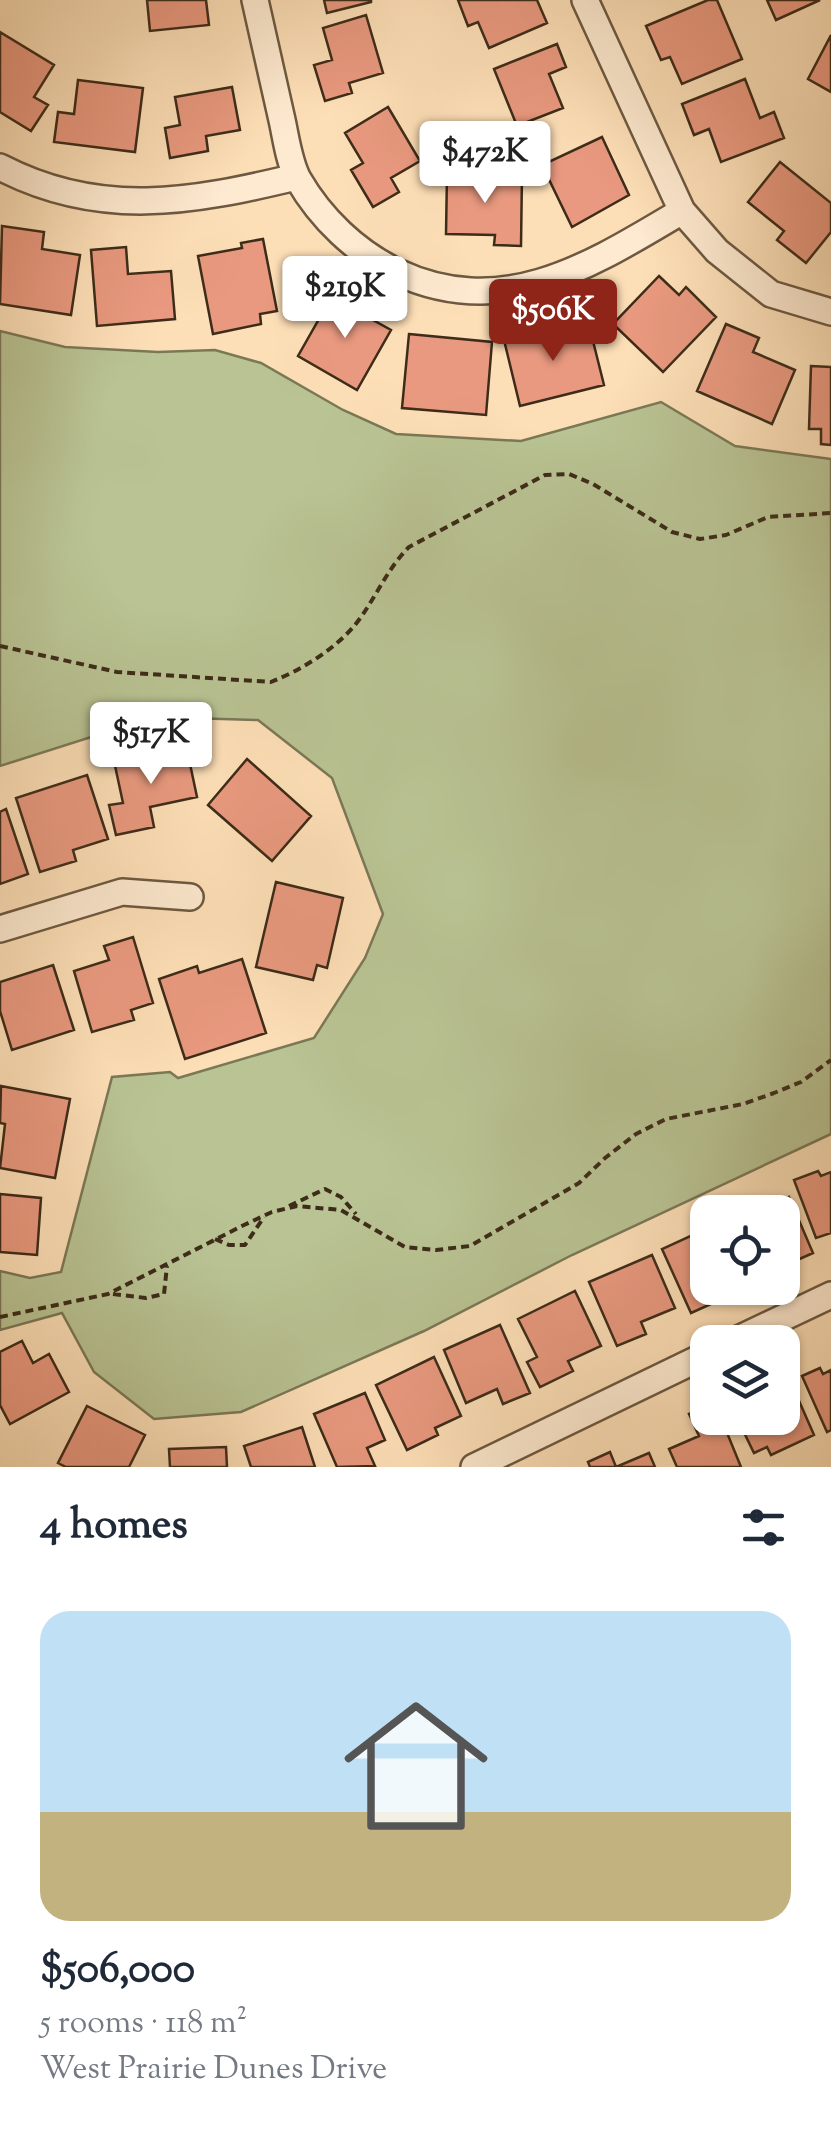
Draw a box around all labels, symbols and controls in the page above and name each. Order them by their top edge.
pin: $472K [415,121,555,206]
text: $472K [441,130,529,176]
pin: $219K [275,256,415,341]
text: $219K [304,265,386,311]
pin: $506K [483,279,623,364]
text: $506K [511,288,595,334]
pin: $517K [81,702,221,787]
text: $517K [112,711,190,757]
map controls [690,1195,800,1435]
button: locate [690,1195,800,1305]
button: layers [690,1325,800,1435]
text: 4 homes [40,1497,188,1557]
icon: filters [736,1500,791,1555]
icon: home [326,1676,506,1856]
text: $506,000 [40,1941,195,2001]
text: 5 rooms · 118 m² [40,2001,247,2047]
text: West Prairie Dunes Drive [40,2047,387,2093]

